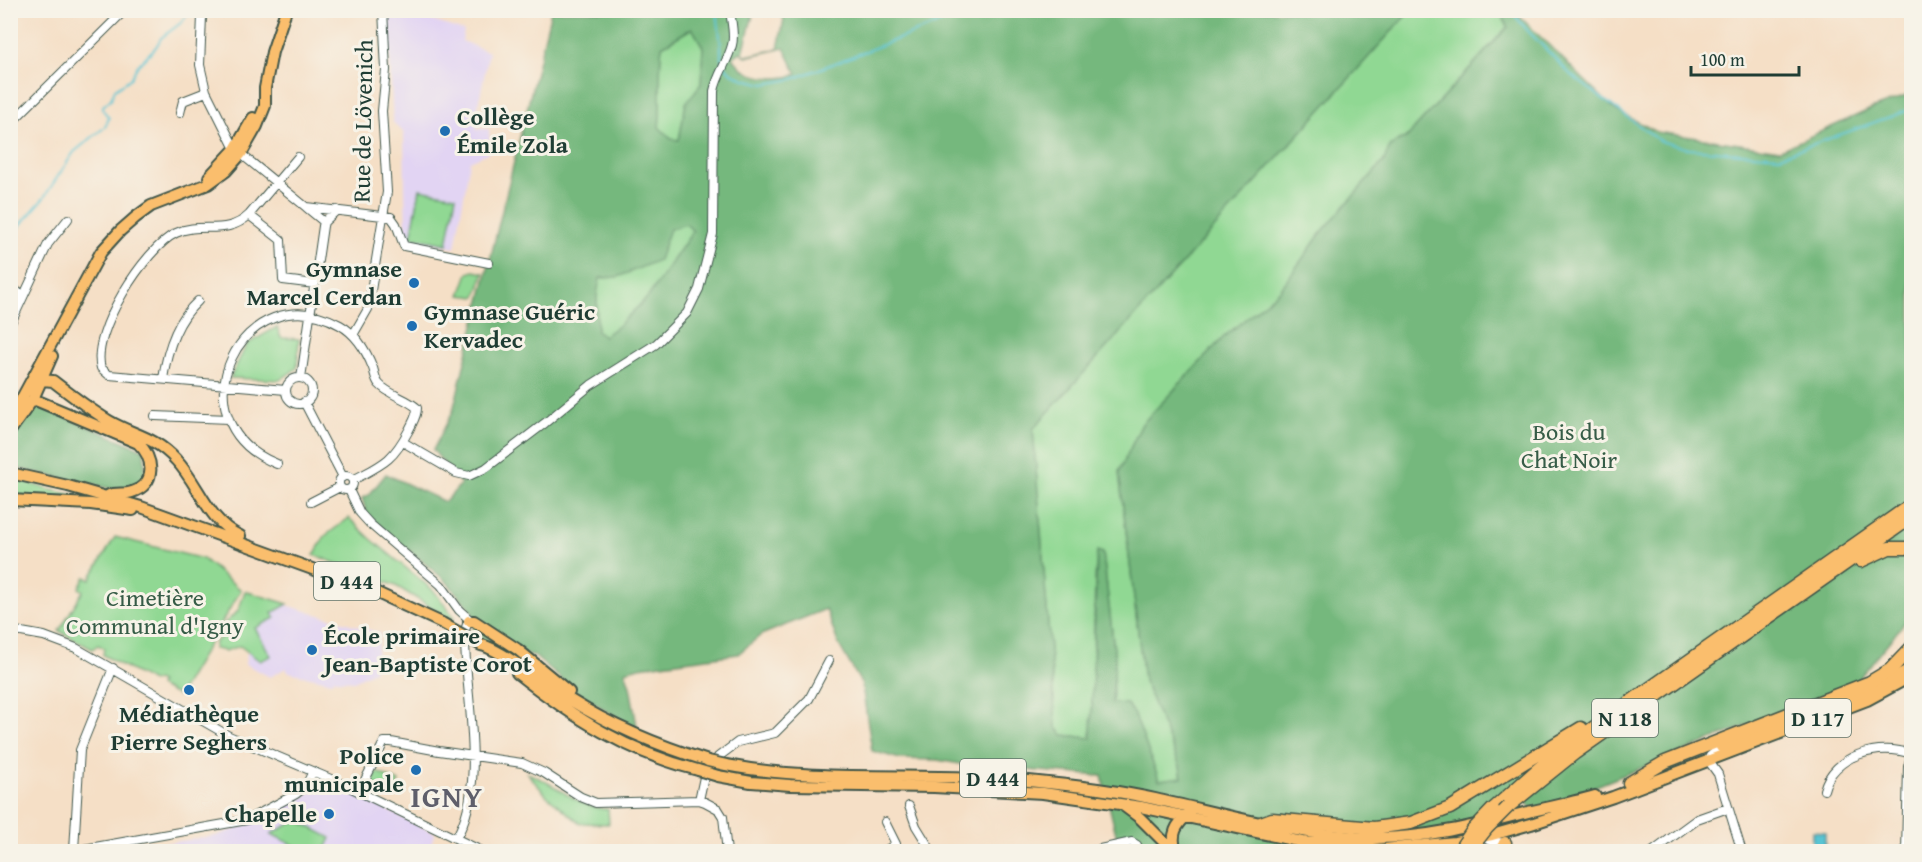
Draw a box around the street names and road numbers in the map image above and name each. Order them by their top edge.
street label: Rue de Lövenich [344,39,381,203]
road number: D 444 [314,562,380,600]
road number: N 118 [1592,699,1658,737]
road number: D 117 [1785,699,1851,737]
road number: D 444 [960,759,1026,797]

